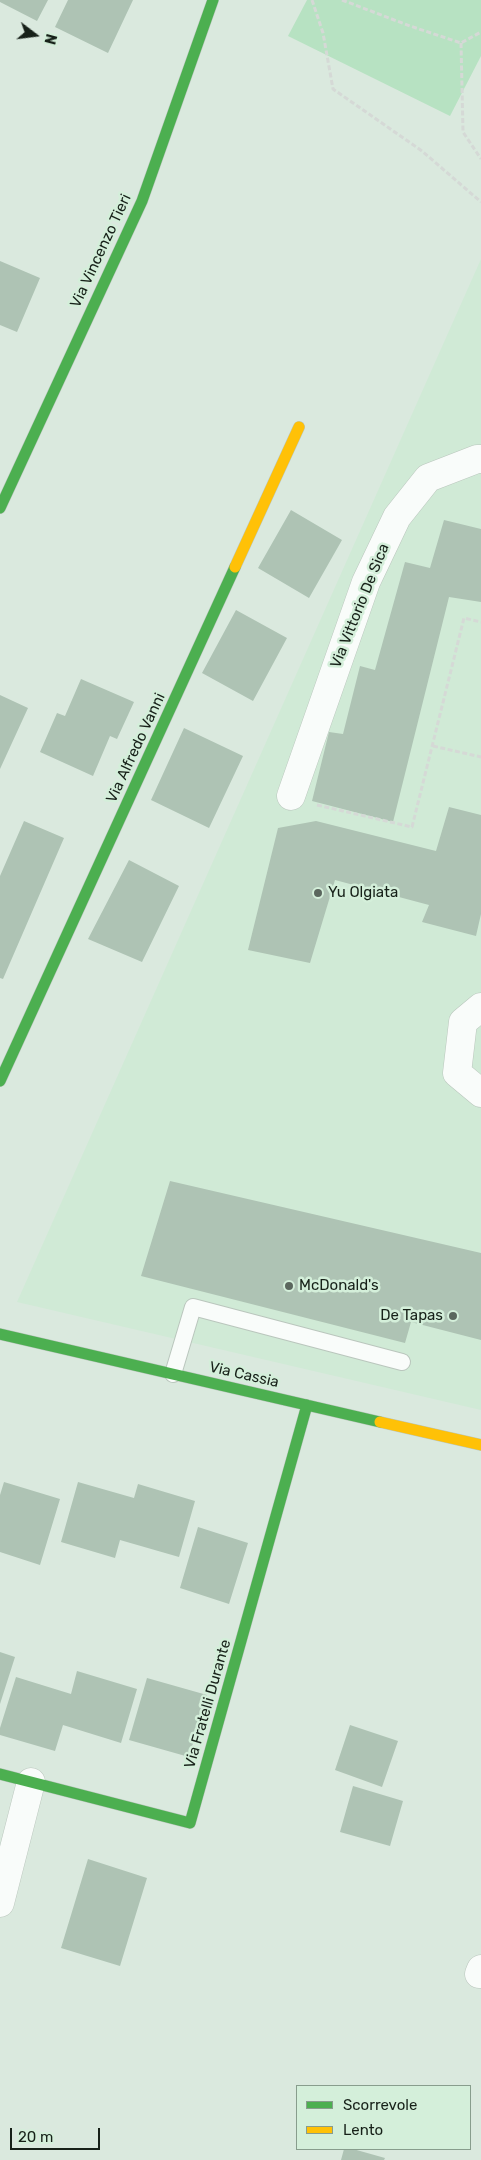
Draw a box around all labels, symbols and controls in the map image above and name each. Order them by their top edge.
north arrow [10,10,60,60]
text: N [40,32,59,46]
street label: Via Vincenzo Tieri [67,191,135,311]
street label: Via Vittorio De Sica [327,541,393,671]
street label: Via Alfredo Vanni [103,690,169,806]
place label: Yu Olgiata [328,884,398,902]
marker: Yu Olgiata [312,887,324,899]
place label: McDonald's [299,1277,379,1295]
marker: McDonald's [283,1280,295,1292]
place label: De Tapas [380,1307,443,1325]
marker: De Tapas [447,1310,459,1322]
street label: Via Cassia [207,1358,281,1392]
street label: Via Fratelli Durante [181,1638,235,1770]
legend [296,2085,471,2150]
text: Scorrevole [343,2096,417,2114]
scale bar [12,2118,102,2150]
text: Lento [343,2121,383,2139]
text: 20 m [18,2128,53,2146]

